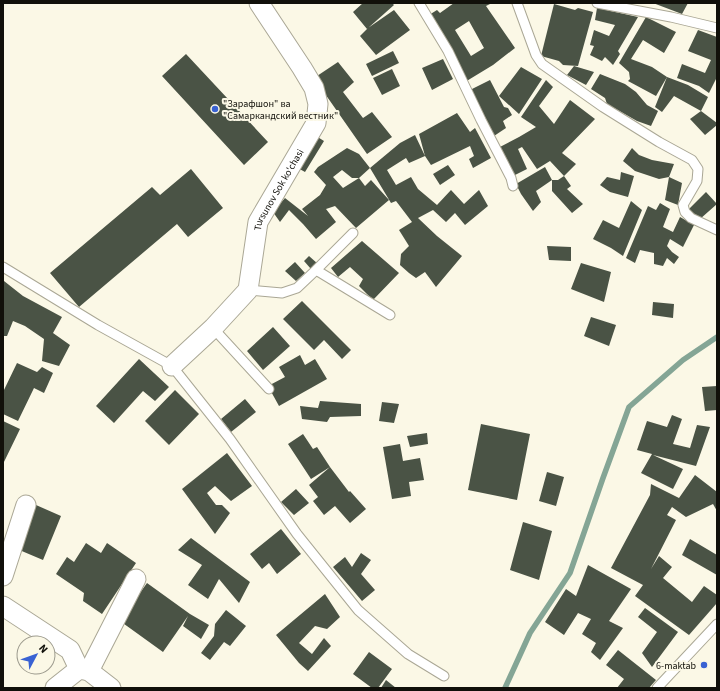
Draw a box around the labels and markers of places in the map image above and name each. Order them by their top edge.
place label: "Зарафшон" ва "Самаркандский вестник" [223,97,338,123]
marker: "Зарафшон" ва "Самаркандский вестник" [210,104,220,114]
place label: 6-maktab [656,659,696,673]
marker: 6-maktab [699,660,709,670]

